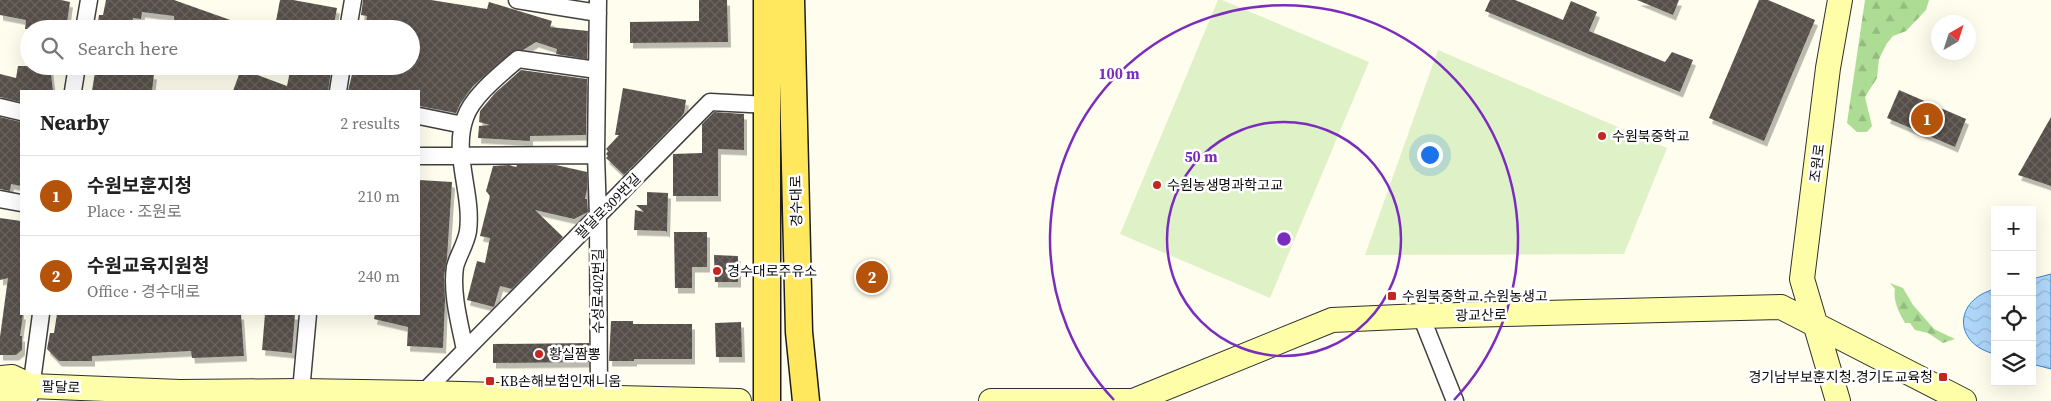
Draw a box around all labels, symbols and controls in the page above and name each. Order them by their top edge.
north arrow [1931,15,1976,60]
search box [20,20,420,75]
icon: search [38,34,66,62]
text: Search here [78,35,178,61]
text: 100 m [1098,63,1140,84]
pin: 1 [1911,100,1943,138]
text: Nearby [40,108,110,137]
text: 2 results [340,112,400,134]
place label: 수원북중학교 [1612,126,1689,146]
marker: 수원북중학교 [1596,130,1608,142]
your location [1417,142,1443,168]
street label: 조원로 [1805,142,1829,183]
text: 50 m [1184,146,1218,167]
street label: 팔달로309번길 [571,169,645,243]
text: 수원보훈지청 [87,172,192,198]
street label: 경수대로 [786,175,806,227]
place label: 수원농생명과학고교 [1167,175,1283,195]
marker: 수원농생명과학고교 [1151,179,1163,191]
text: 1 [52,185,60,207]
text: 210 m [358,185,400,207]
text: Place · 조원로 [87,200,182,222]
map controls [1991,206,2036,386]
button: + [1991,206,2036,251]
centre of rings [1275,230,1293,248]
street label: 수성로402번길 [588,248,608,334]
button: − [1991,251,2036,296]
text: 수원교육지원청 [87,252,209,278]
pin: 2 [856,258,888,296]
place label: 경수대로주유소 [727,261,817,281]
text: 2 [52,265,60,287]
text: 240 m [358,265,400,287]
marker: 경수대로주유소 [711,265,723,277]
text: Office · 경수대로 [87,280,200,302]
place label: 수원북중학교.수원농생고 [1402,286,1548,306]
marker: 수원북중학교.수원농생고 [1386,290,1398,302]
button: locate [1991,296,2036,341]
street label: 광교산로 [1455,305,1507,325]
button: layers [1991,341,2036,386]
place label: 황실짬뽕 [549,344,601,364]
marker: 황실짬뽕 [533,348,545,360]
place label: 경기남부보훈지청.경기도교육청 [1748,367,1933,387]
place label: KB손해보험인재니움 [500,371,621,391]
marker: 경기남부보훈지청.경기도교육청 [1937,371,1949,383]
marker: KB손해보험인재니움 [484,375,496,387]
street label: 팔달로 [41,376,81,398]

